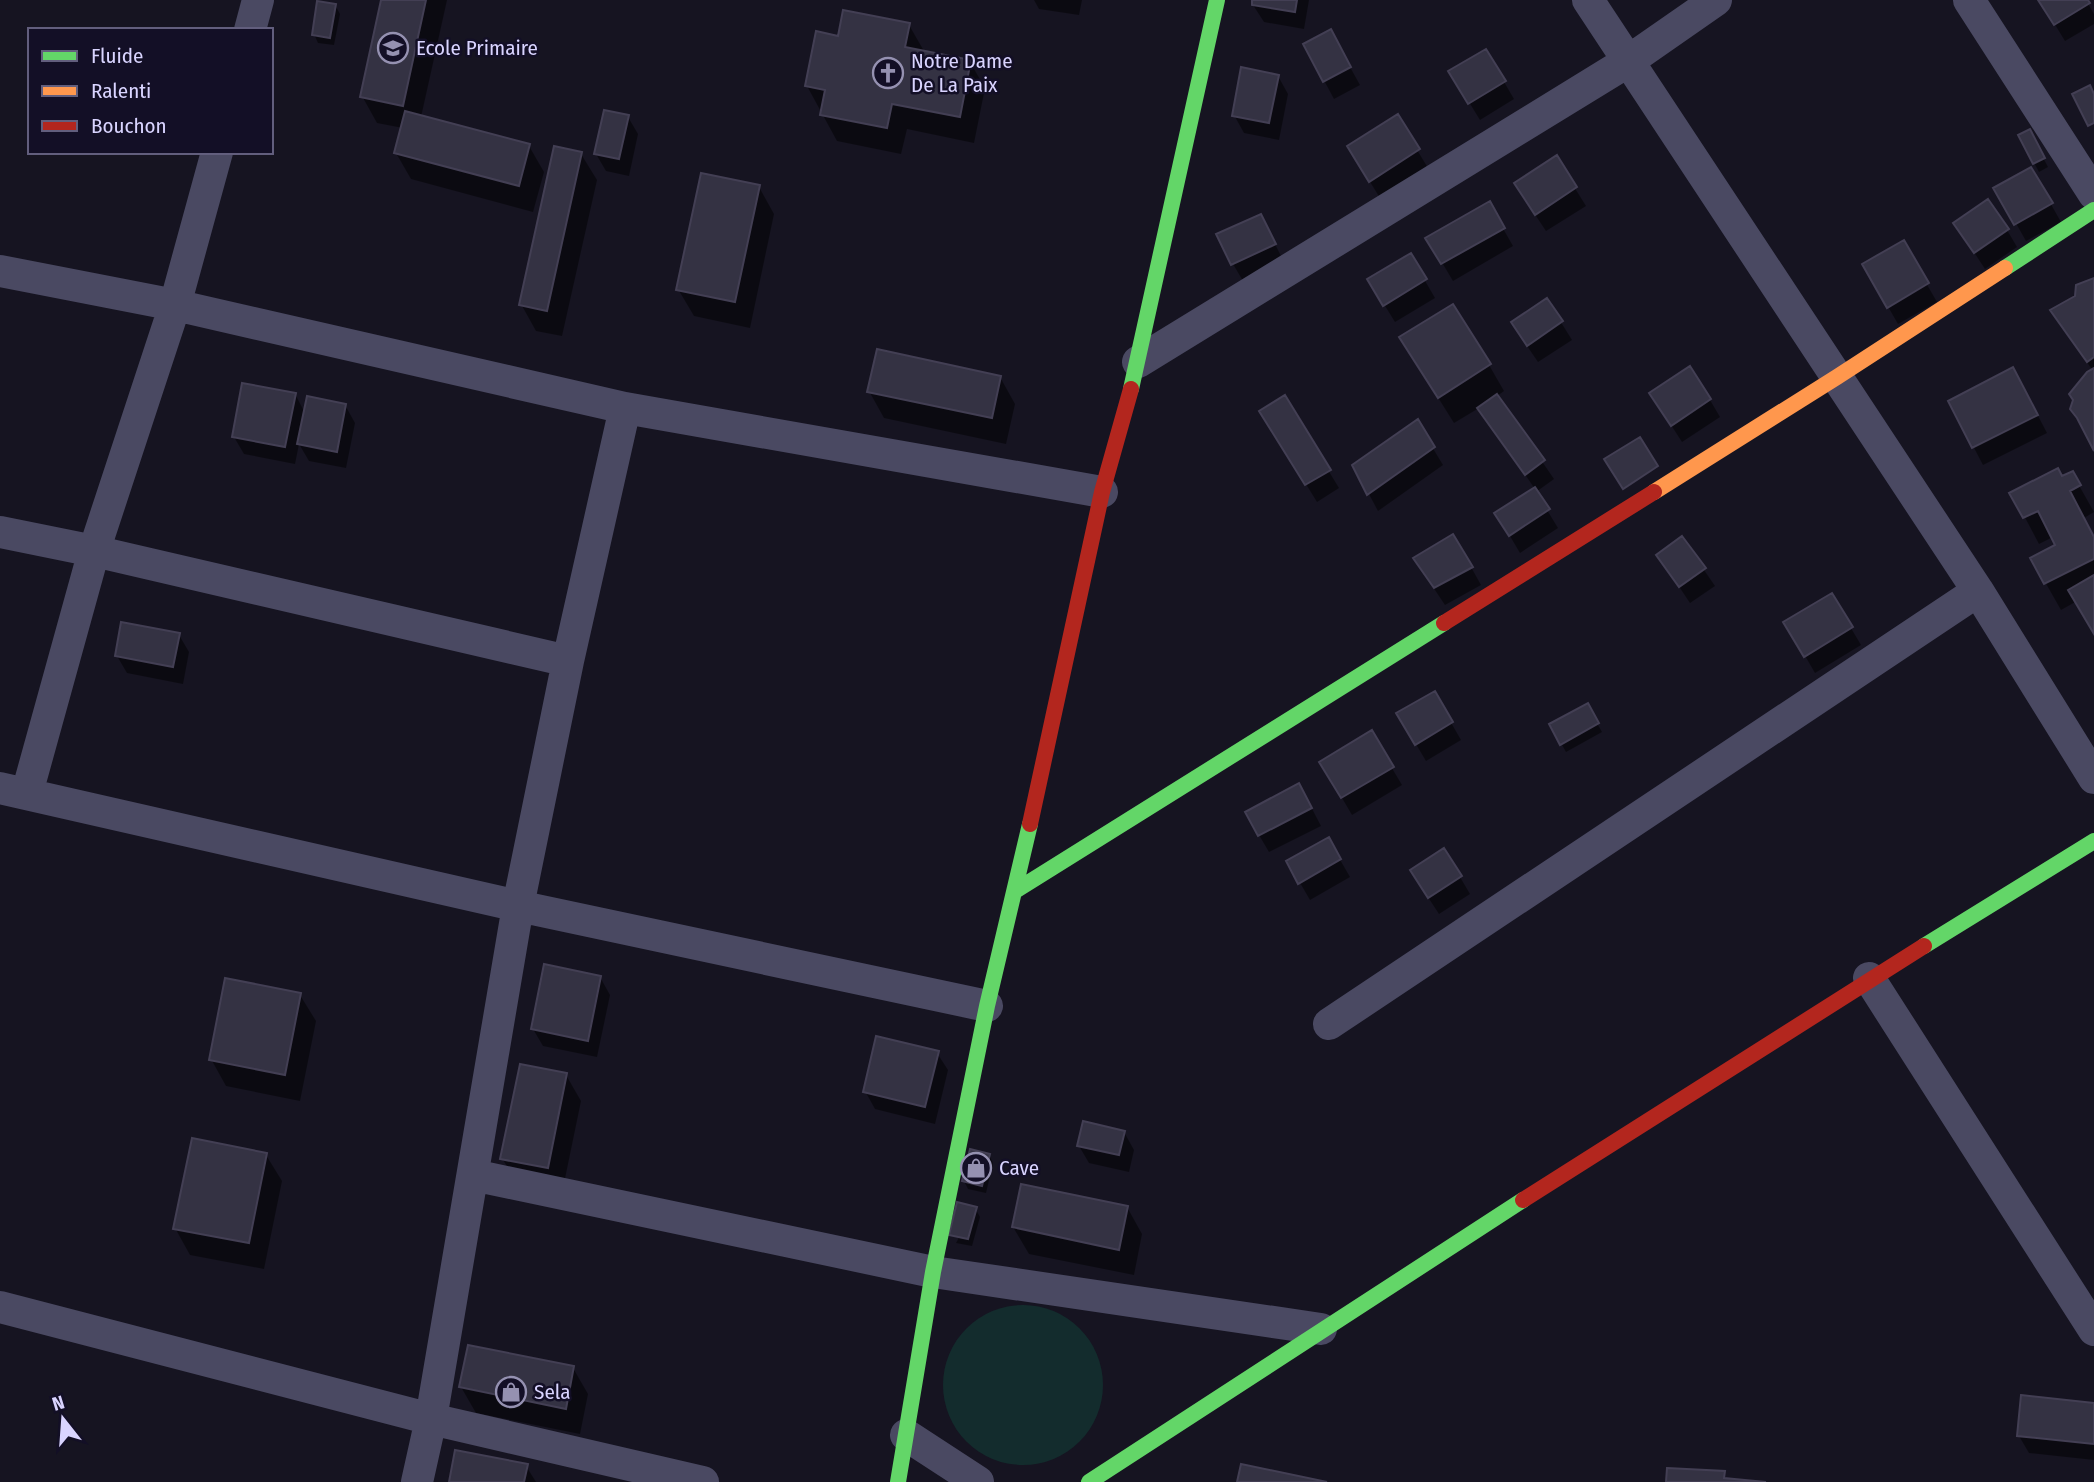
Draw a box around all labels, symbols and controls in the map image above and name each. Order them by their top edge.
legend [28,28,273,154]
school or university icon: Ecole Primaire [376,31,410,65]
place label: Ecole Primaire [416,35,538,61]
text: Fluide [91,43,143,69]
place label: Notre Dame De La Paix [911,48,1013,98]
church icon: Notre Dame De La Paix [871,56,905,90]
text: Ralenti [91,78,151,104]
text: Bouchon [91,113,167,139]
shop icon: Cave [959,1151,993,1185]
place label: Cave [999,1155,1039,1181]
shop icon: Sela [494,1375,528,1409]
place label: Sela [534,1379,571,1405]
north arrow [28,1384,98,1454]
text: N [49,1391,67,1416]

